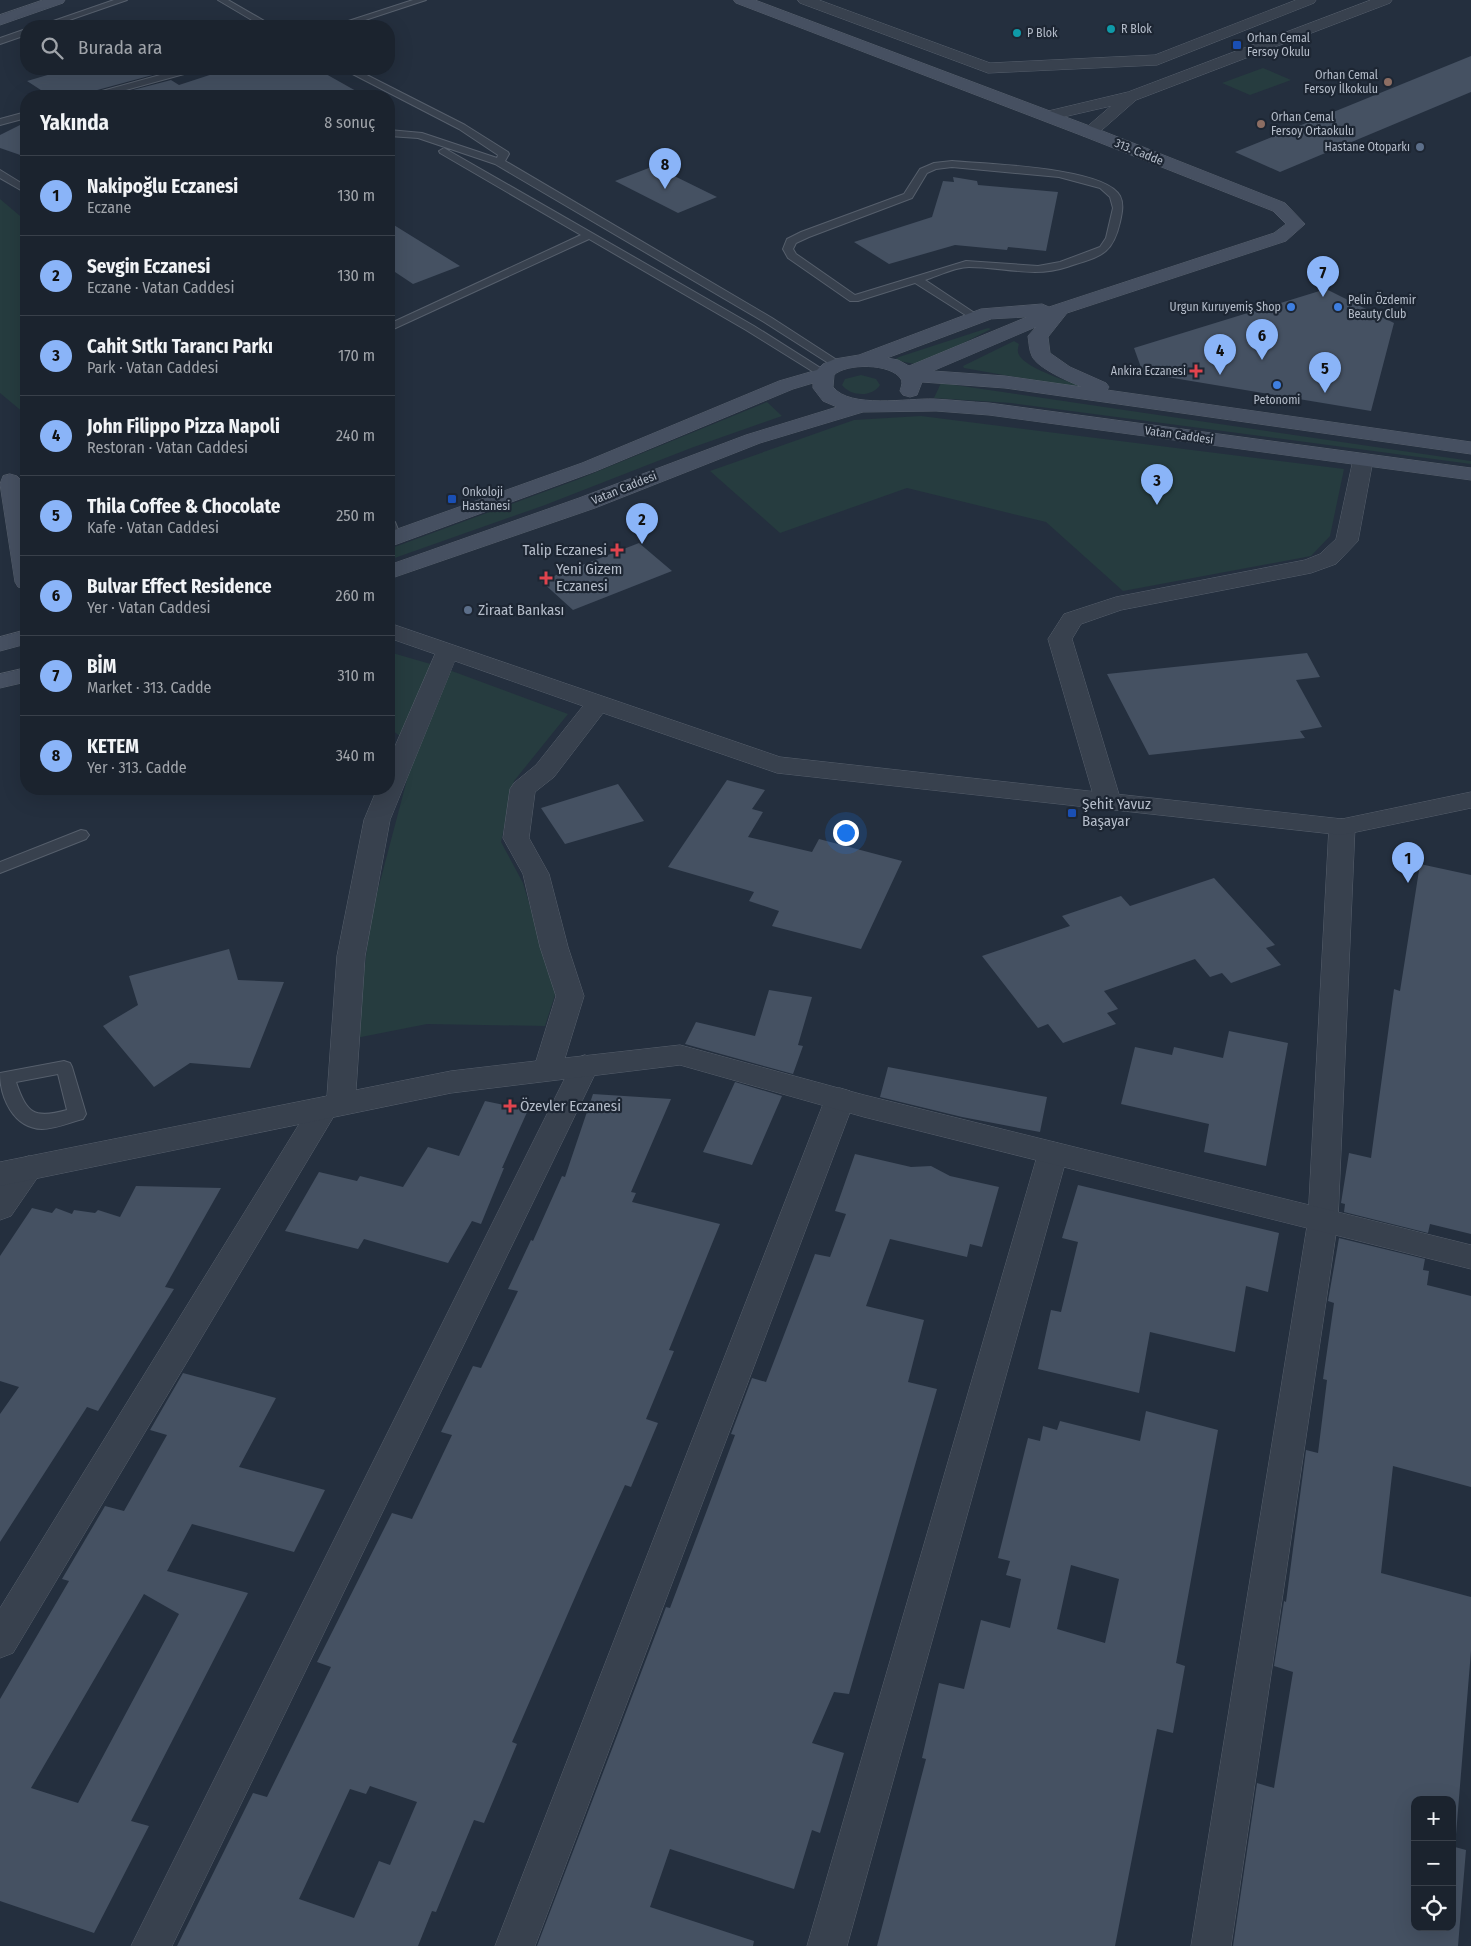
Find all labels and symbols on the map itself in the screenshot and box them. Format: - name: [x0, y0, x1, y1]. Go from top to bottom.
- place label: R Blok: [1121, 22, 1152, 36]
- marker: R Blok: [1105, 23, 1117, 35]
- place label: P Blok: [1027, 26, 1058, 40]
- marker: P Blok: [1011, 27, 1023, 39]
- place label: Orhan Cemal Fersoy Okulu: [1247, 31, 1310, 59]
- marker: Orhan Cemal Fersoy Okulu: [1231, 39, 1243, 51]
- place label: Orhan Cemal Fersoy İlkokulu: [1304, 68, 1378, 96]
- marker: Orhan Cemal Fersoy İlkokulu: [1382, 76, 1394, 88]
- place label: Orhan Cemal Fersoy Ortaokulu: [1271, 110, 1354, 138]
- marker: Orhan Cemal Fersoy Ortaokulu: [1255, 118, 1267, 130]
- street label: 313. Cadde: [1113, 136, 1165, 168]
- place label: Hastane Otoparkı: [1324, 140, 1410, 154]
- marker: Hastane Otoparkı: [1414, 141, 1426, 153]
- pin: 8: [649, 148, 681, 189]
- pin: 7: [1307, 256, 1339, 297]
- place label: Pelin Özdemir Beauty Club: [1348, 291, 1417, 321]
- place label: Urgun Kuruyemiş Shop: [1170, 300, 1281, 314]
- marker: Urgun Kuruyemiş Shop: [1285, 301, 1297, 313]
- marker: Pelin Özdemir Beauty Club: [1332, 301, 1344, 313]
- pin: 6: [1246, 319, 1278, 360]
- pin: 4: [1204, 334, 1236, 375]
- pin: 5: [1309, 352, 1341, 393]
- place label: Ankira Eczanesi: [1111, 364, 1186, 378]
- marker: Ankira Eczanesi: [1190, 365, 1202, 377]
- marker: Petonomi: [1271, 379, 1283, 391]
- place label: Petonomi: [1254, 393, 1300, 407]
- street label: Vatan Caddesi: [1144, 423, 1214, 447]
- pin: 3: [1141, 464, 1173, 505]
- street label: Vatan Caddesi: [589, 469, 659, 507]
- place label: Onkoloji Hastanesi: [462, 485, 510, 513]
- marker: Onkoloji Hastanesi: [446, 493, 458, 505]
- pin: 2: [626, 503, 658, 544]
- place label: Talip Eczanesi: [523, 541, 607, 559]
- marker: Talip Eczanesi: [611, 544, 623, 556]
- place label: Yeni Gizem Eczanesi: [556, 560, 622, 595]
- marker: Yeni Gizem Eczanesi: [540, 572, 552, 584]
- place label: Ziraat Bankası: [478, 601, 564, 619]
- marker: Ziraat Bankası: [462, 604, 474, 616]
- place label: Şehit Yavuz Başayar: [1082, 795, 1151, 830]
- marker: Şehit Yavuz Başayar: [1066, 807, 1078, 819]
- your location: [833, 820, 859, 846]
- pin: 1: [1392, 842, 1424, 883]
- place label: Özevler Eczanesi: [520, 1097, 621, 1115]
- marker: Özevler Eczanesi: [504, 1100, 516, 1112]

